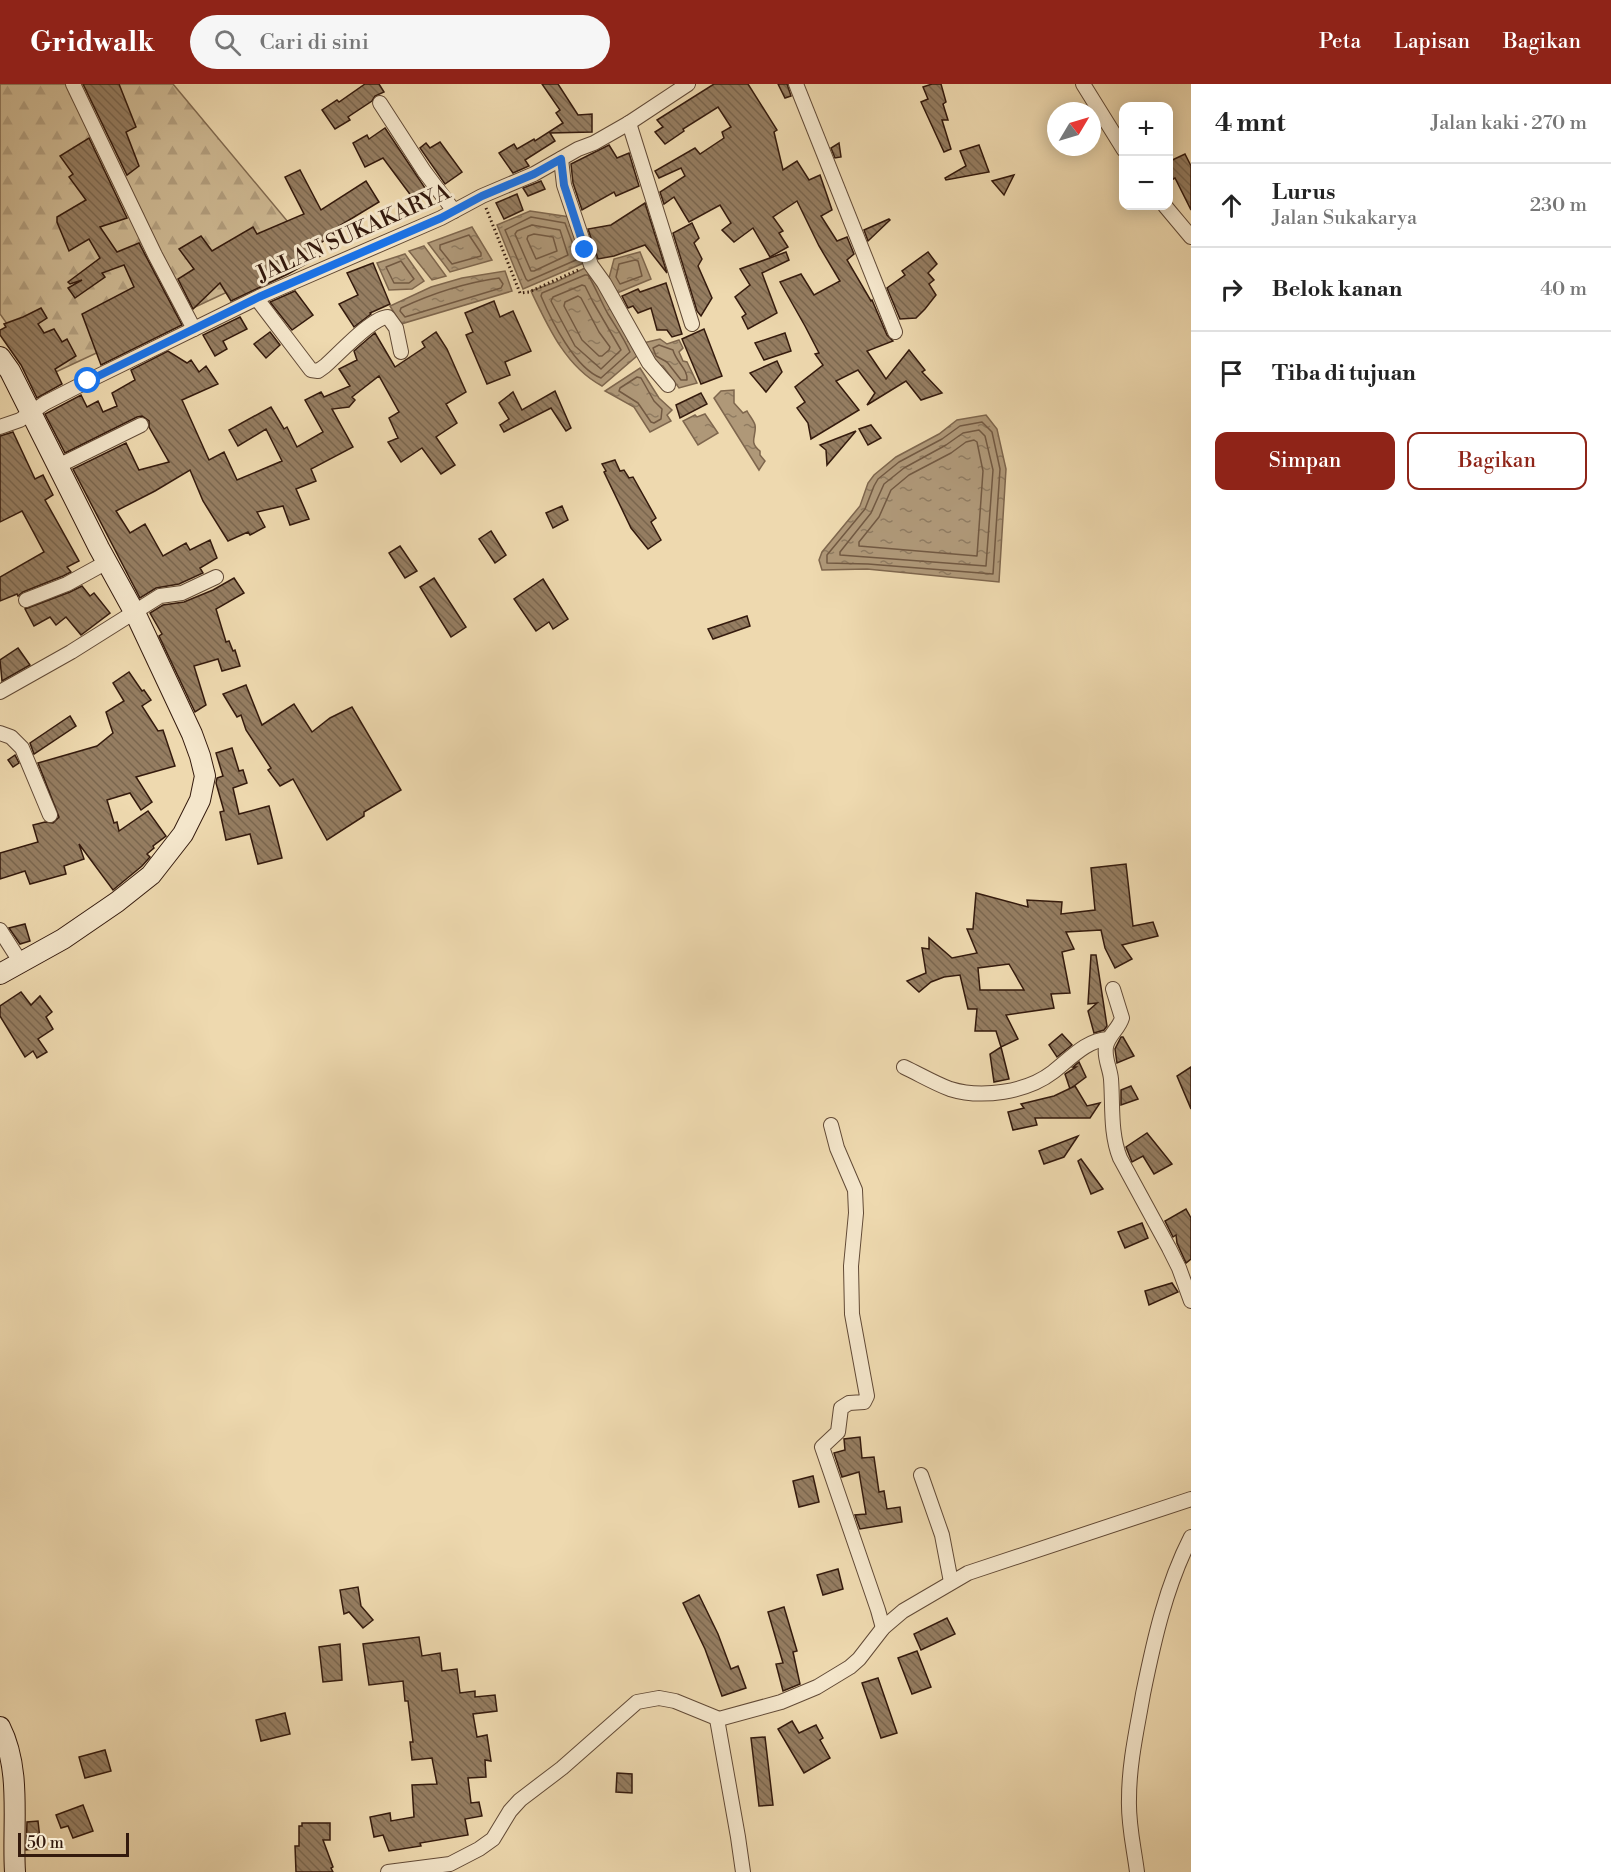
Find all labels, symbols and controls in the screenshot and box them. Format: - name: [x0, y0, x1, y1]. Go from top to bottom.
- search box: [190, 15, 610, 69]
- text: Gridwalk: [30, 25, 154, 60]
- icon: search: [211, 26, 244, 59]
- text: Cari di sini: [259, 29, 369, 56]
- text: Peta: [1319, 29, 1361, 55]
- text: Lapisan: [1394, 29, 1470, 55]
- text: Bagikan: [1503, 29, 1581, 55]
- north arrow: [1047, 102, 1101, 156]
- map controls: [1119, 102, 1173, 210]
- button: +: [1119, 102, 1173, 156]
- text: 4 mnt: [1215, 107, 1285, 139]
- text: Jalan kaki · 270 m: [1431, 111, 1587, 136]
- button: −: [1119, 156, 1173, 210]
- street label: JALAN SUKAKARYA: [252, 178, 455, 289]
- text: Lurus: [1272, 179, 1335, 206]
- icon: ahead: [1215, 189, 1248, 222]
- text: 230 m: [1530, 193, 1587, 218]
- text: Jalan Sukakarya: [1272, 206, 1417, 231]
- route end: [571, 236, 597, 262]
- icon: right: [1215, 273, 1248, 306]
- text: Belok kanan: [1272, 276, 1402, 303]
- text: 40 m: [1540, 277, 1587, 302]
- icon: arrive: [1215, 357, 1248, 390]
- text: Tiba di tujuan: [1272, 360, 1416, 387]
- route start: [74, 367, 100, 393]
- button: Simpan: [1215, 432, 1395, 490]
- button: Bagikan: [1407, 432, 1587, 490]
- scale bar: [18, 1830, 129, 1858]
- text: 50 m: [27, 1833, 64, 1853]

